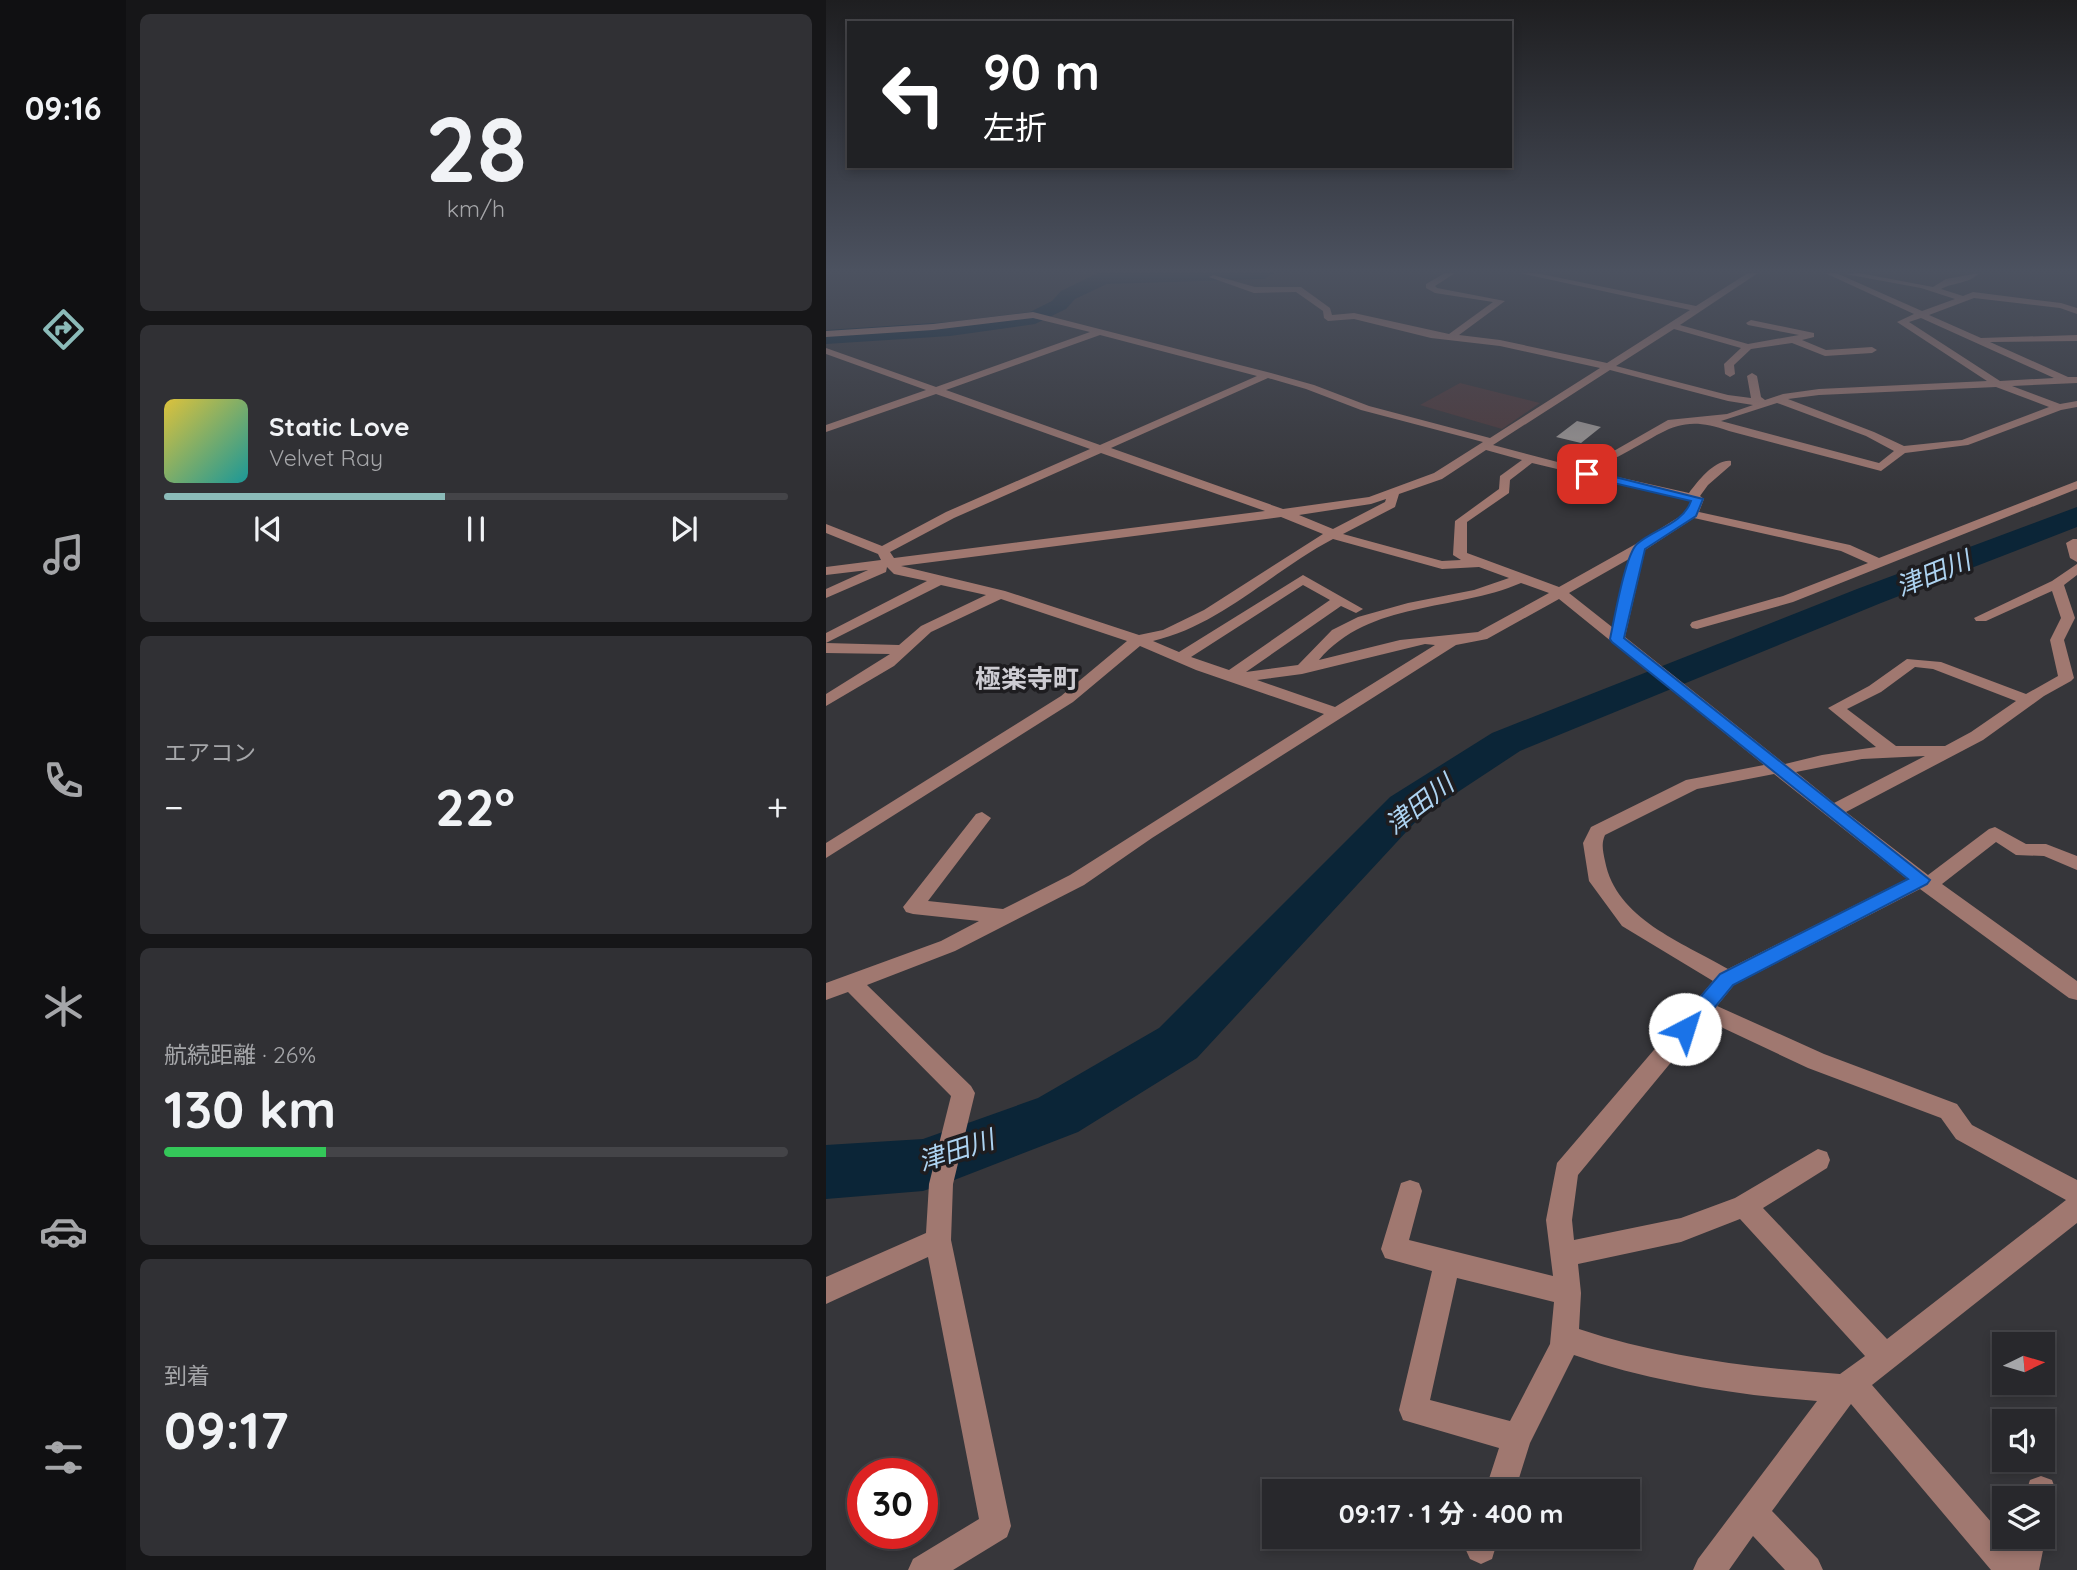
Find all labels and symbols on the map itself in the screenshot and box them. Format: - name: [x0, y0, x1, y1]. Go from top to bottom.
- pin: [1557, 444, 1617, 504]
- water label: 津田川: [1891, 542, 1978, 603]
- district label: 極楽寺町: [975, 662, 1079, 695]
- water label: 津田川: [1378, 765, 1462, 841]
- position arrow: [1648, 992, 1722, 1066]
- water label: 津田川: [914, 1121, 1001, 1178]
- north arrow: [1992, 1332, 2054, 1395]
- speed limit sign: 30: [847, 1458, 938, 1549]

